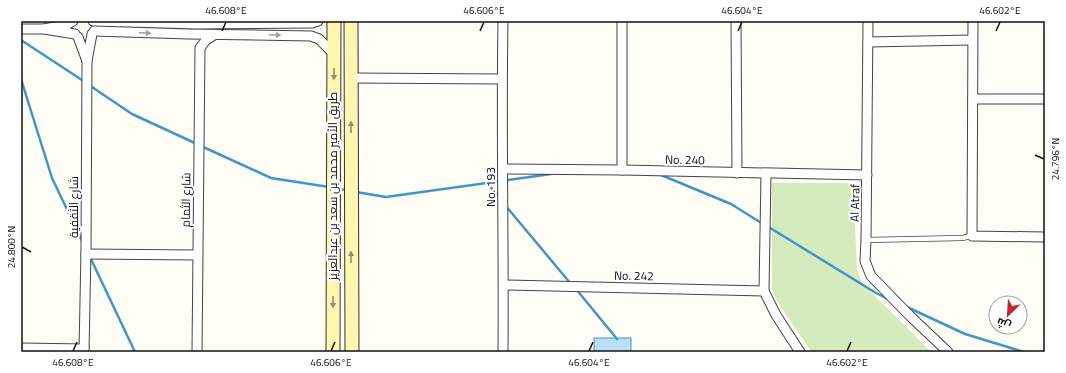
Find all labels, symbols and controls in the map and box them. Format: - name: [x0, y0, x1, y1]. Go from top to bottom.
- text: 46.608°E: [205, 1, 247, 20]
- text: 46.606°E: [463, 1, 505, 20]
- text: 46.604°E: [721, 1, 763, 20]
- text: 46.602°E: [979, 1, 1021, 20]
- one-way arrow: [139, 29, 151, 36]
- one-way arrow: [269, 32, 282, 38]
- one-way arrow: [331, 68, 337, 81]
- street label: طريق الأمير محمد بن سعد بن عبدالعزيز: [321, 92, 344, 281]
- one-way arrow: [348, 120, 354, 133]
- text: 24.796°N: [1046, 138, 1065, 180]
- street label: No. 240: [665, 148, 705, 171]
- street label: No. 193: [479, 167, 502, 207]
- street label: شارع الثمام: [174, 172, 197, 228]
- street label: شارع الثقفية: [62, 176, 85, 238]
- street label: Al Atraf: [843, 184, 866, 222]
- text: 24.800°N: [2, 226, 21, 268]
- one-way arrow: [348, 250, 354, 263]
- street label: No. 242: [614, 264, 654, 287]
- north arrow: [988, 295, 1028, 335]
- one-way arrow: [330, 296, 336, 309]
- text: ش: [993, 312, 1014, 336]
- text: 46.608°E: [52, 353, 94, 372]
- text: 46.606°E: [310, 353, 352, 372]
- text: 46.604°E: [568, 353, 610, 372]
- text: 46.602°E: [826, 353, 868, 372]

